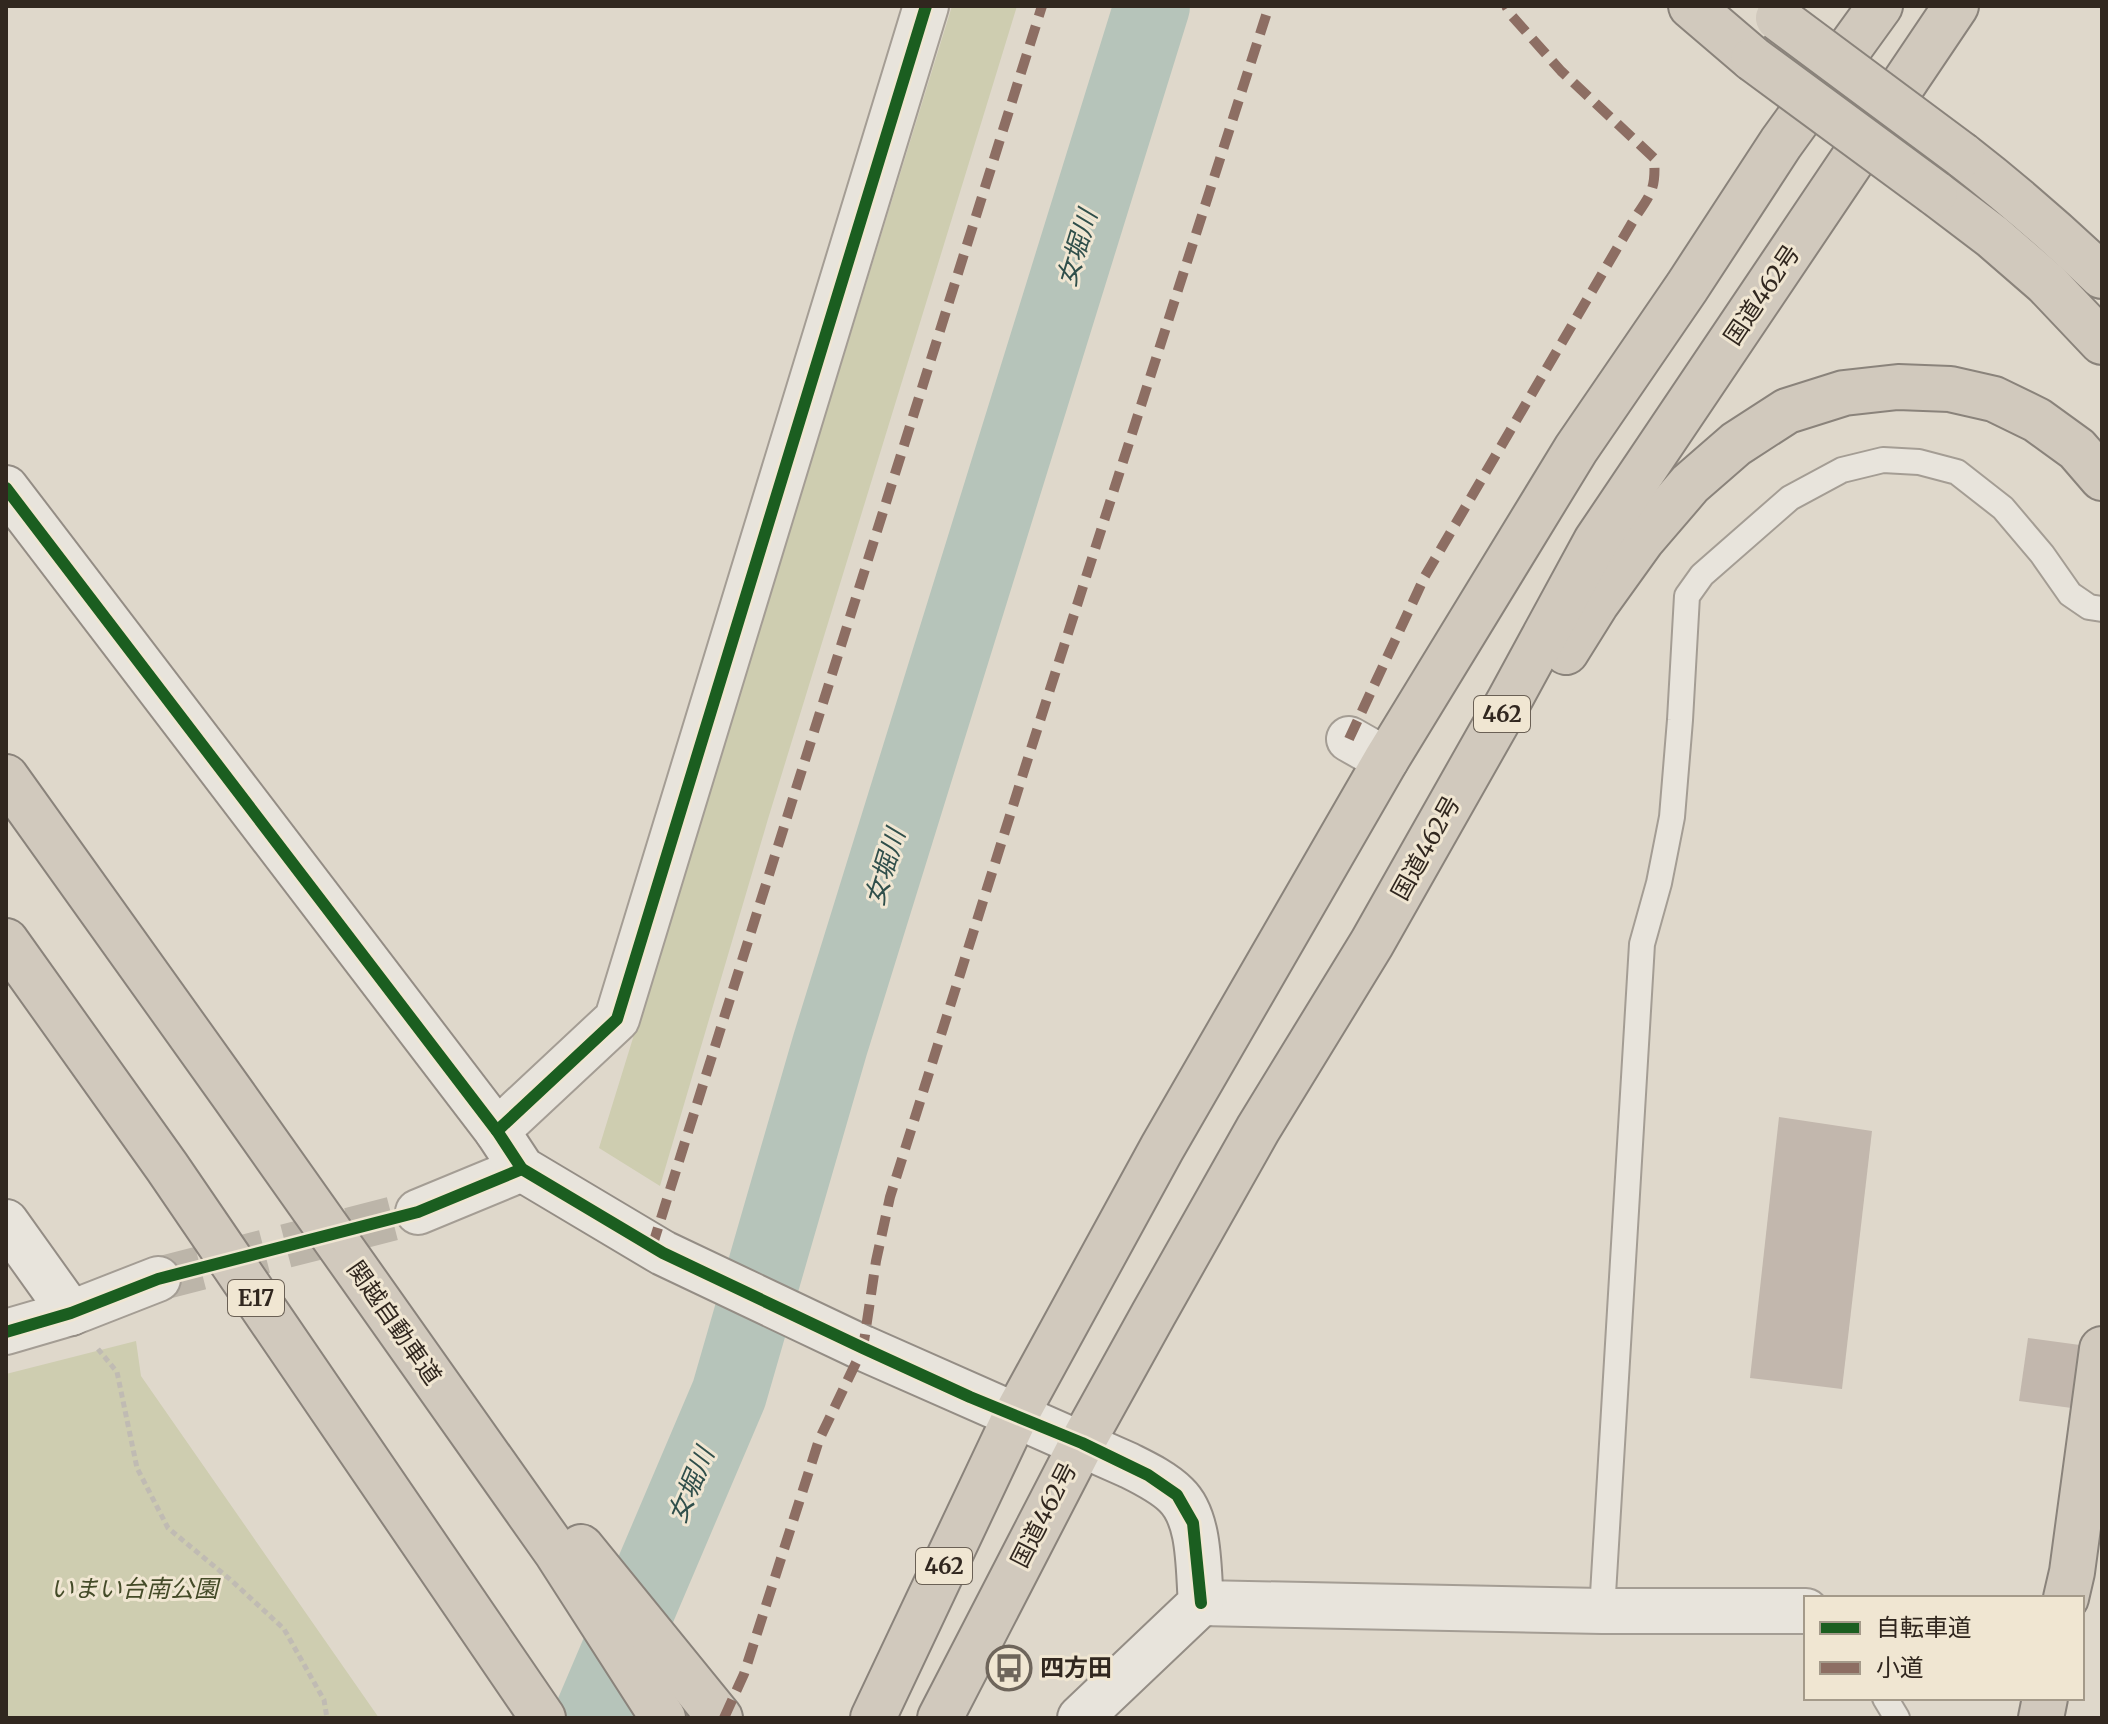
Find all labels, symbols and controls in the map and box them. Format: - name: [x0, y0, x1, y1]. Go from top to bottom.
- water label: 女堀川: [1049, 203, 1105, 290]
- street label: 国道462号: [1717, 239, 1806, 351]
- road number: 462: [1474, 696, 1530, 732]
- street label: 国道462号: [1384, 790, 1467, 905]
- water label: 女堀川: [857, 822, 913, 909]
- street label: 関越自動車道: [340, 1255, 448, 1391]
- road number: E17: [228, 1280, 284, 1316]
- water label: 女堀川: [660, 1440, 722, 1527]
- street label: 国道462号: [1004, 1457, 1083, 1573]
- road number: 462: [916, 1548, 972, 1584]
- park label: いまい台南公園: [50, 1573, 221, 1604]
- legend: [1804, 1596, 2084, 1700]
- text: 自転車道: [1876, 1612, 1972, 1643]
- bus stop icon: 四方田: [985, 1644, 1033, 1692]
- place label: 四方田: [1040, 1652, 1112, 1683]
- text: 小道: [1876, 1652, 1924, 1683]

